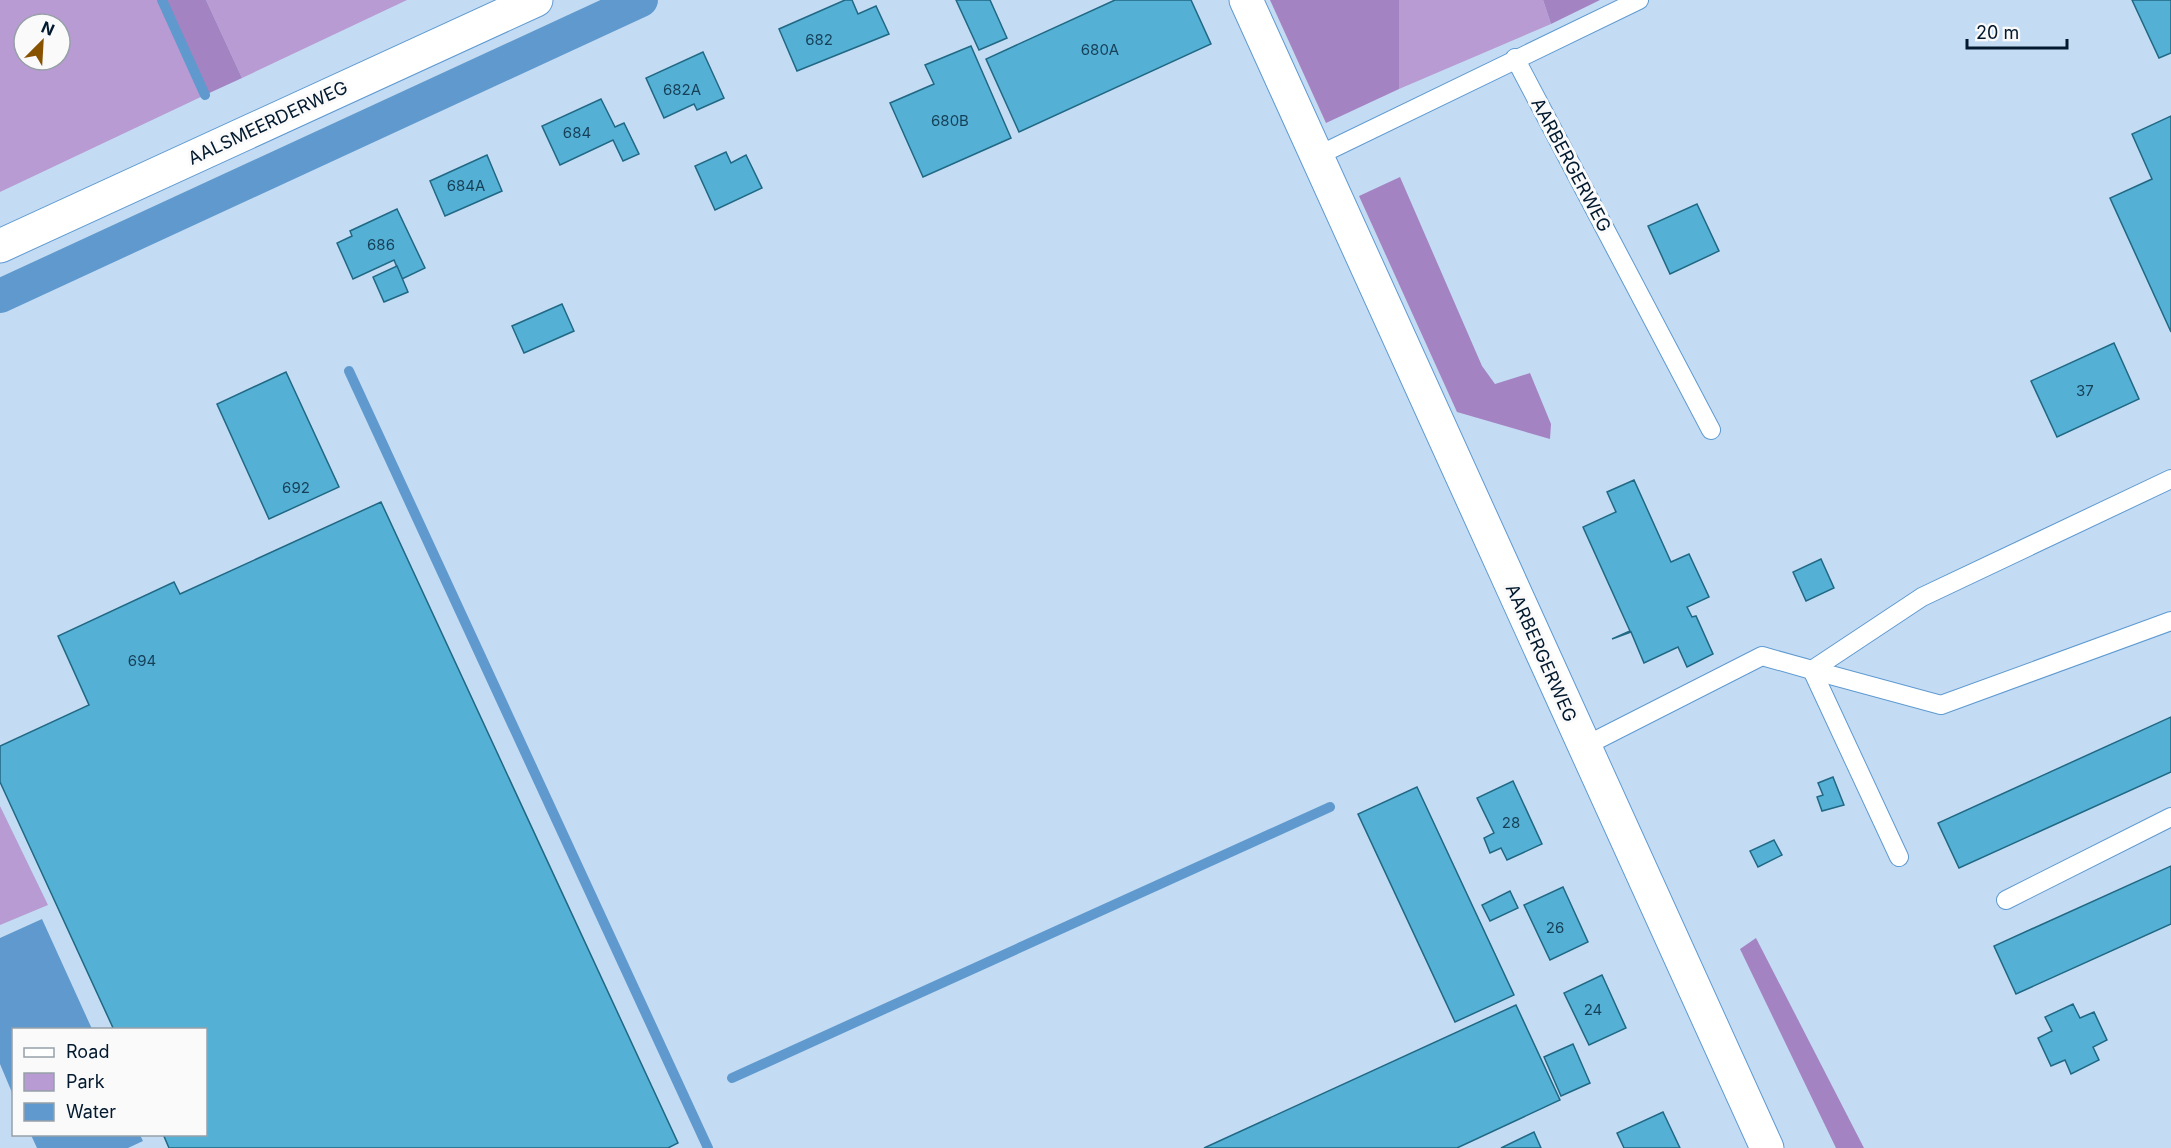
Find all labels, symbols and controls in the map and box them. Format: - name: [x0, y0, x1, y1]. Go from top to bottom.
- north arrow: [12, 12, 72, 72]
- scale bar: [1967, 12, 2068, 50]
- text: N: [38, 17, 58, 40]
- text: 20 m: [1976, 22, 2019, 43]
- house number: 682: [805, 30, 833, 49]
- house number: 680A: [1081, 40, 1119, 59]
- street label: AALSMEERDERWEG: [185, 76, 351, 169]
- house number: 682A: [663, 80, 701, 99]
- street label: AARBERGERWEG: [1527, 94, 1616, 235]
- house number: 680B: [931, 111, 969, 130]
- house number: 684: [563, 123, 591, 142]
- house number: 684A: [447, 176, 485, 195]
- house number: 686: [367, 235, 395, 254]
- house number: 37: [2076, 381, 2094, 400]
- house number: 692: [282, 478, 310, 497]
- street label: AARBERGERWEG: [1502, 581, 1581, 725]
- house number: 694: [128, 651, 156, 670]
- house number: 28: [1502, 813, 1520, 832]
- house number: 26: [1546, 918, 1564, 937]
- house number: 24: [1584, 1000, 1602, 1019]
- legend: [12, 1028, 207, 1136]
- text: Road: [66, 1041, 109, 1062]
- text: Park: [66, 1071, 105, 1092]
- text: Water: [66, 1101, 116, 1122]

